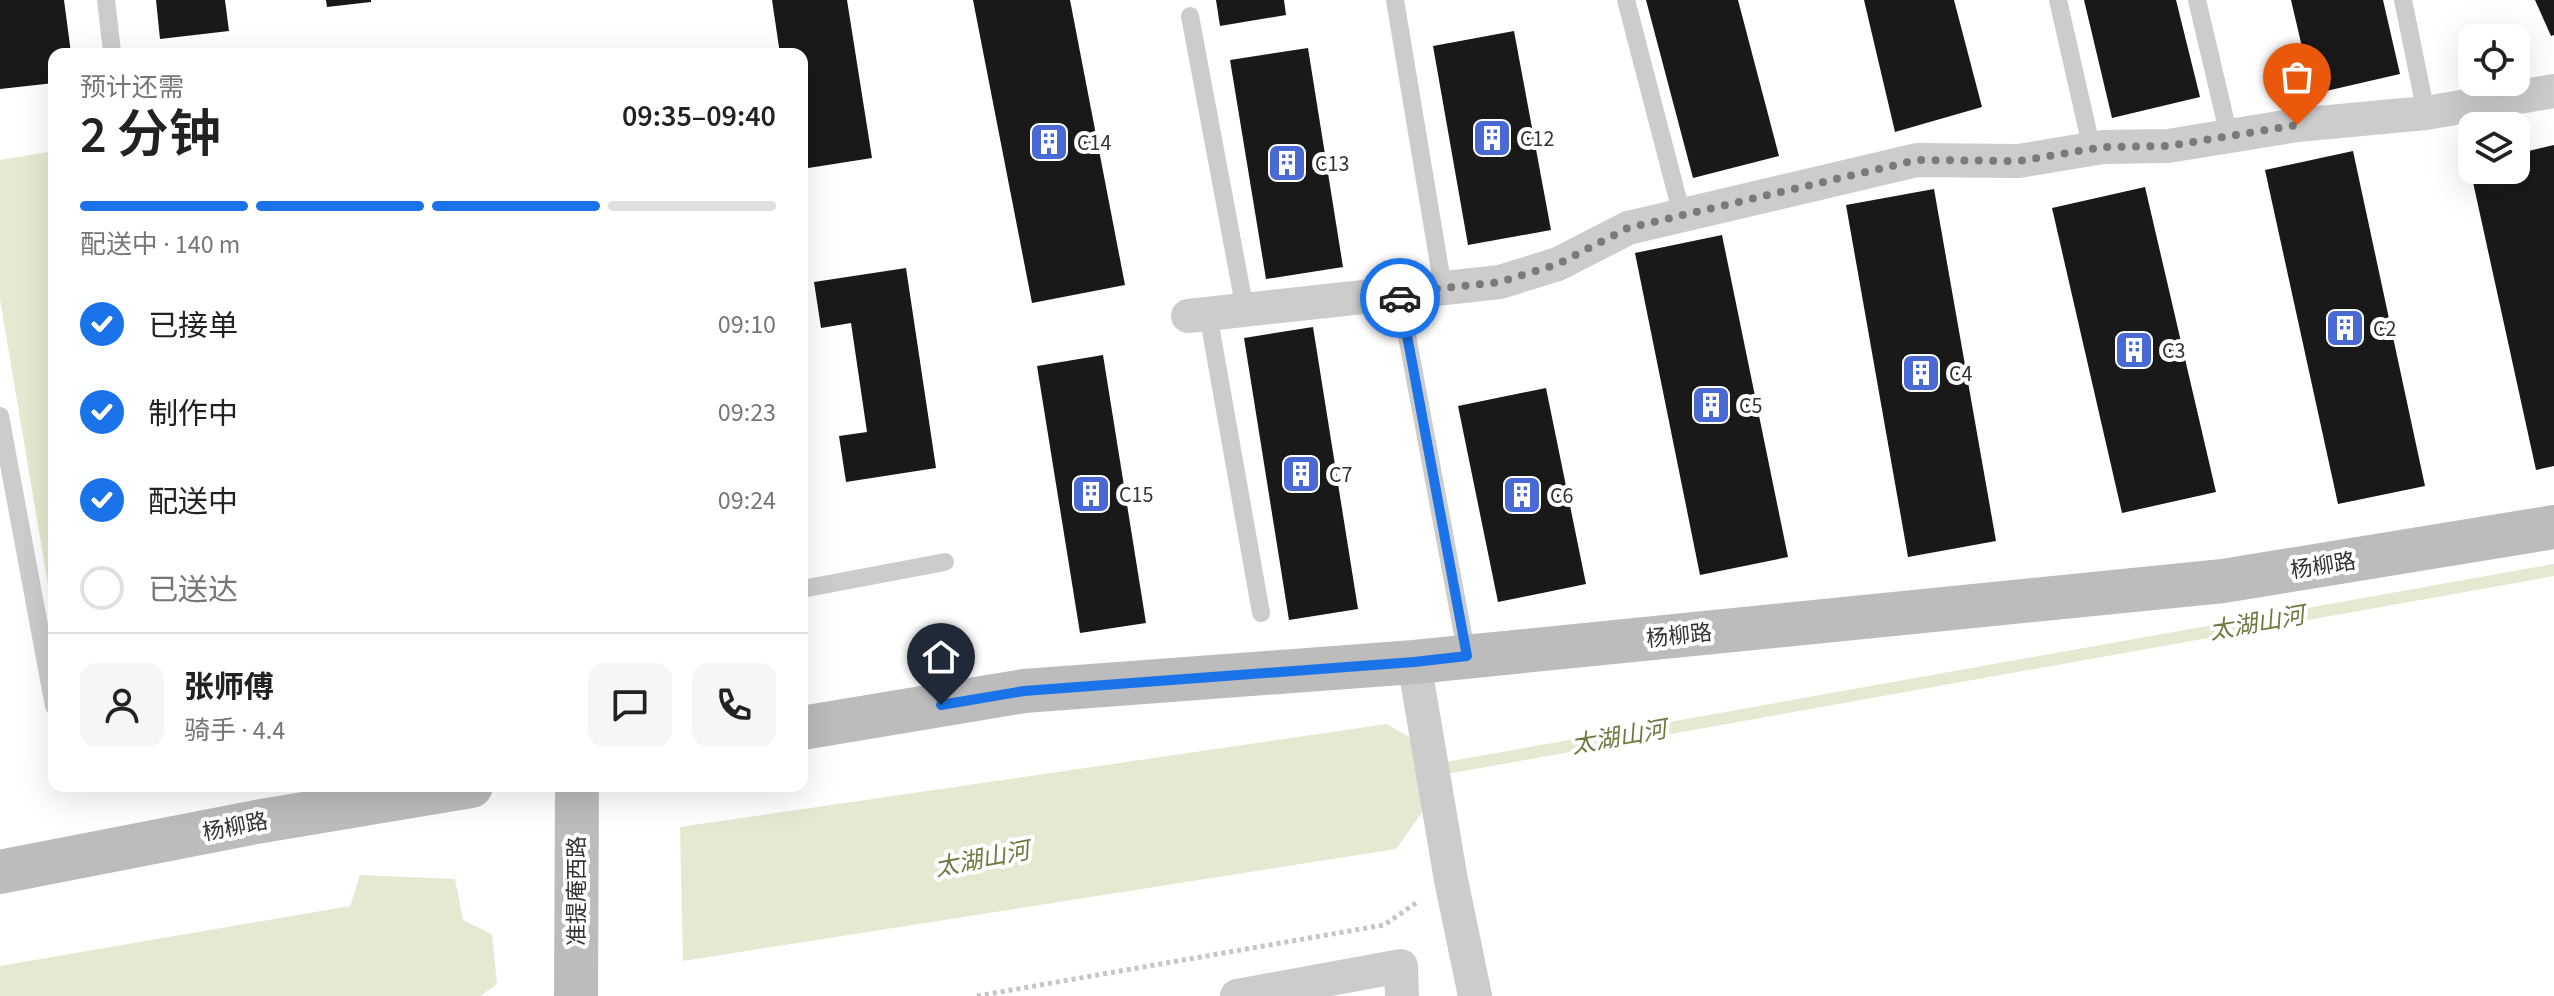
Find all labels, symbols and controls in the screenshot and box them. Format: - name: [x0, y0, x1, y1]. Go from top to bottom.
- map controls: [2458, 24, 2530, 184]
- button: locate: [2458, 24, 2530, 96]
- pin: [2263, 43, 2331, 125]
- icon: bag: [2275, 55, 2319, 99]
- text: 预计还需: [80, 69, 184, 106]
- text: 09:35–09:40: [622, 95, 776, 138]
- text: 2 分钟: [80, 99, 221, 173]
- button: layers: [2458, 112, 2530, 184]
- building icon: C12: [1471, 117, 1513, 159]
- building icon: C14: [1028, 121, 1070, 163]
- place label: C12: [1520, 123, 1554, 155]
- place label: C14: [1077, 127, 1111, 159]
- building icon: C13: [1266, 142, 1308, 184]
- place label: C13: [1315, 148, 1349, 180]
- text: 配送中 · 140 m: [80, 226, 240, 263]
- courier: [1360, 258, 1440, 338]
- icon: car: [1378, 276, 1422, 320]
- icon: check: [80, 302, 124, 346]
- text: 已接单: [148, 305, 238, 348]
- text: 09:10: [718, 306, 776, 343]
- building icon: C2: [2324, 307, 2366, 349]
- place label: C2: [2373, 313, 2397, 345]
- building icon: C3: [2113, 329, 2155, 371]
- place label: C3: [2162, 335, 2186, 367]
- building icon: C4: [1900, 352, 1942, 394]
- place label: C4: [1949, 358, 1973, 390]
- building icon: C5: [1690, 384, 1732, 426]
- icon: check: [80, 390, 124, 434]
- place label: C5: [1739, 390, 1763, 422]
- text: 制作中: [148, 393, 238, 436]
- text: 09:23: [718, 394, 776, 431]
- building icon: C7: [1280, 453, 1322, 495]
- place label: C7: [1329, 459, 1353, 491]
- building icon: C15: [1070, 473, 1112, 515]
- building icon: C6: [1501, 474, 1543, 516]
- icon: check: [80, 478, 124, 522]
- place label: C15: [1119, 479, 1153, 511]
- place label: C6: [1550, 480, 1574, 512]
- text: 配送中: [148, 481, 238, 524]
- text: 09:24: [718, 482, 776, 519]
- street label: 杨柳路: [2288, 545, 2358, 587]
- text: 已送达: [148, 569, 238, 612]
- water label: 太湖山河: [2207, 597, 2311, 649]
- street label: 杨柳路: [1645, 617, 1714, 655]
- pin: [907, 623, 975, 705]
- icon: home: [919, 635, 963, 679]
- button: person: [80, 663, 164, 747]
- button: chat: [588, 663, 672, 747]
- button: phone: [692, 663, 776, 747]
- text: 张师傅: [184, 666, 274, 709]
- water label: 太湖山河: [1569, 711, 1673, 763]
- text: 骑手 · 4.4: [184, 712, 285, 749]
- street label: 杨柳路: [200, 805, 271, 849]
- water label: 太湖山河: [932, 832, 1036, 886]
- street label: 准提庵西路: [561, 836, 593, 946]

